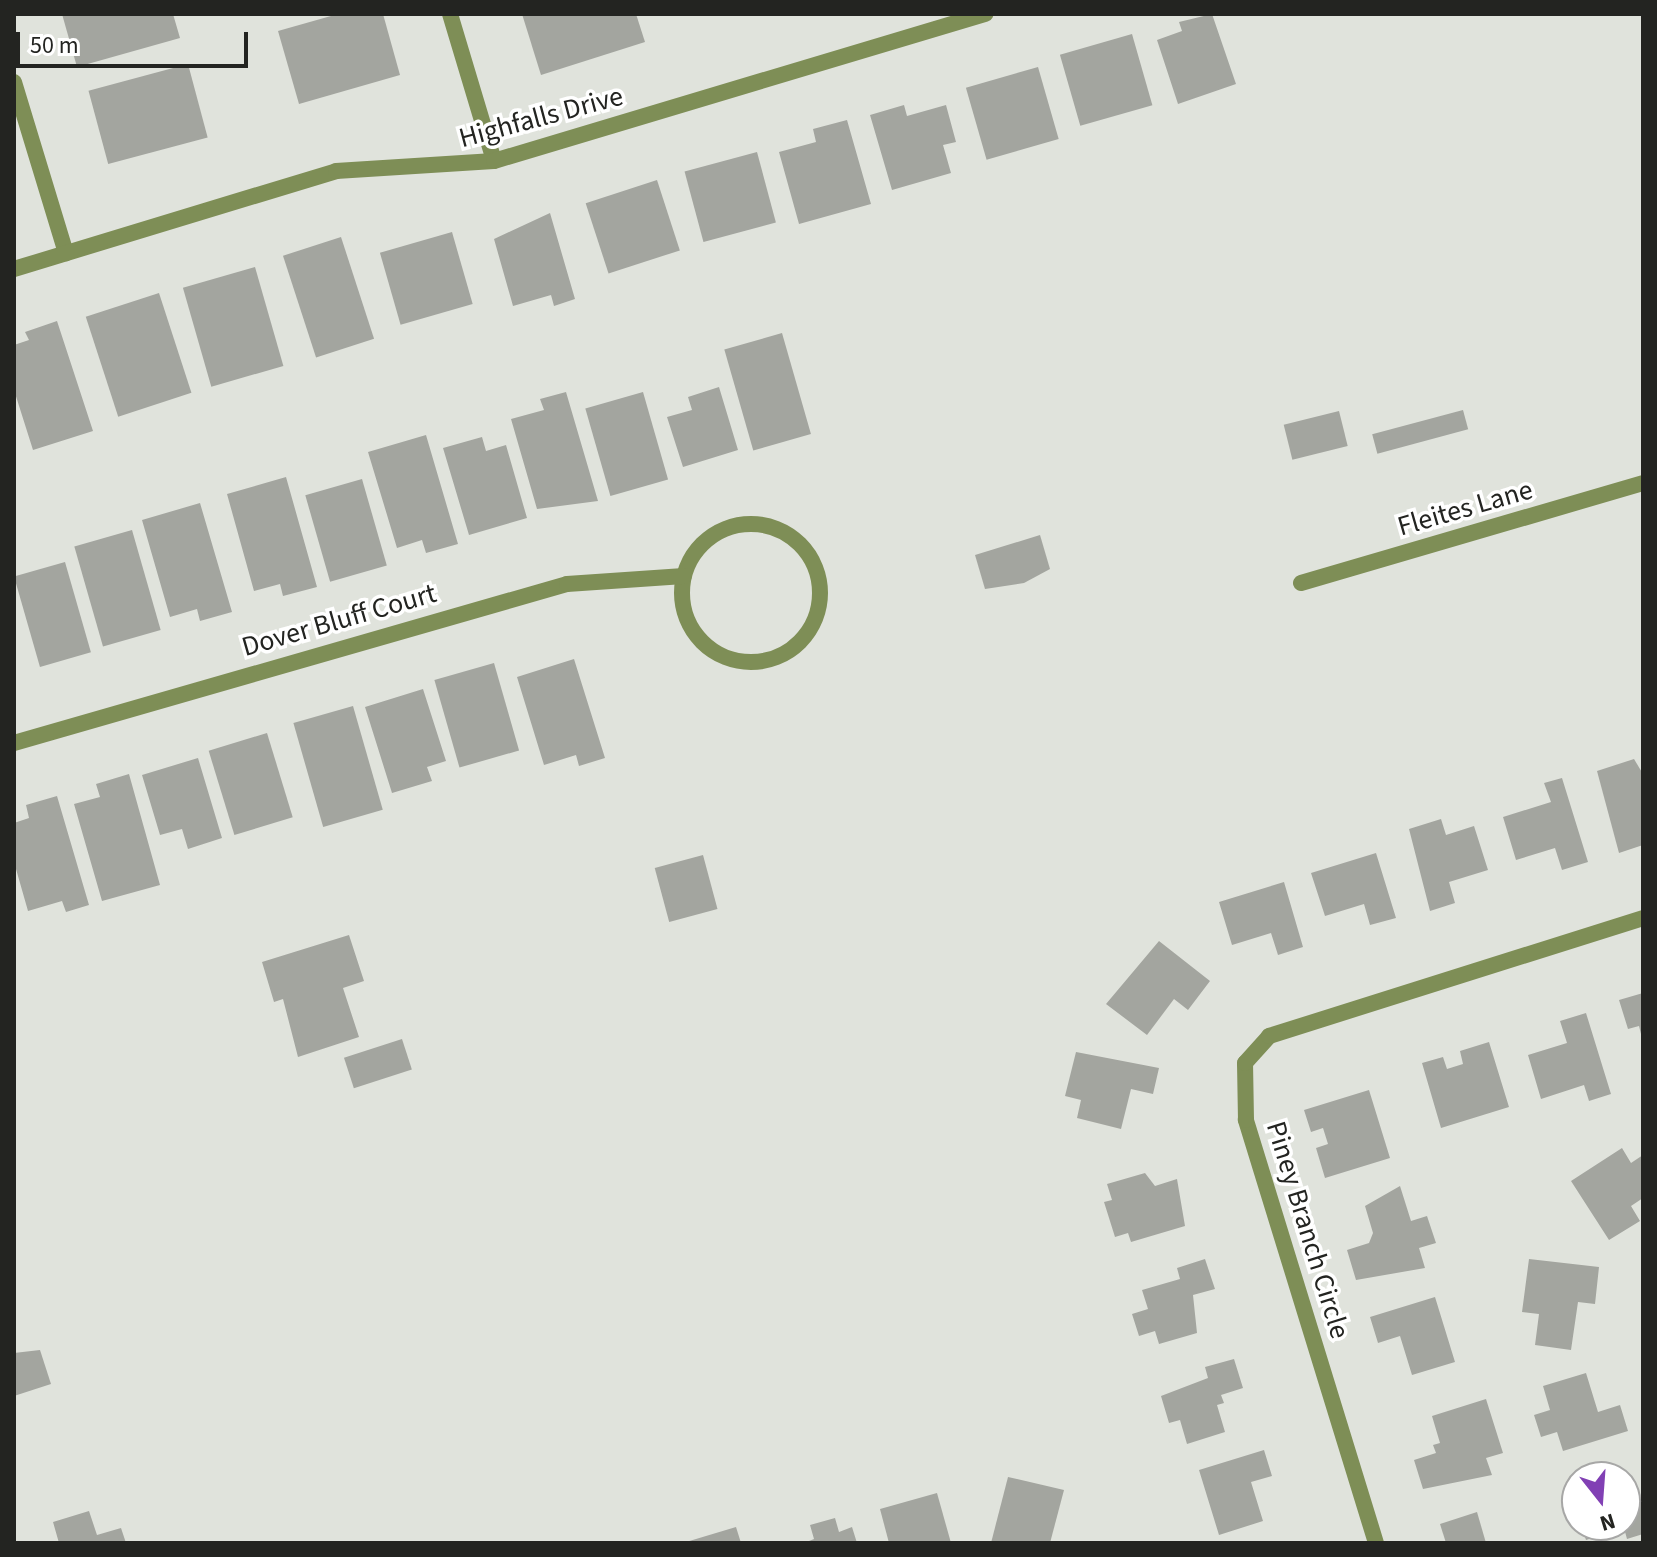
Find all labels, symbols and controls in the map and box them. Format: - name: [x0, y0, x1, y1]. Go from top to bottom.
- scale bar: [20, 16, 252, 66]
- text: 50 m: [30, 28, 79, 63]
- street label: Highfalls Drive: [455, 79, 627, 155]
- street label: Fleites Lane: [1394, 473, 1536, 543]
- street label: Dover Bluff Court: [238, 576, 440, 664]
- street label: Piney Branch Circle: [1259, 1117, 1357, 1343]
- north arrow: [1561, 1461, 1641, 1541]
- text: N: [1596, 1505, 1619, 1539]

